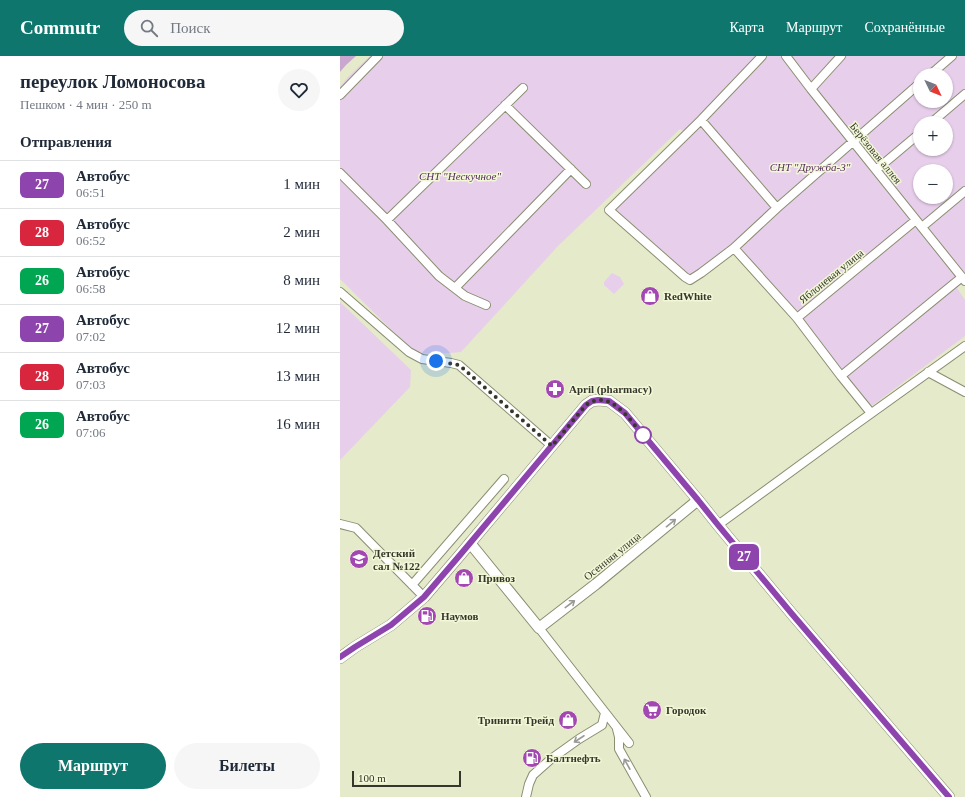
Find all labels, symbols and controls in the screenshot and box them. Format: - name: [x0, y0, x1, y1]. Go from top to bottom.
- search box: [124, 10, 404, 46]
- text: Commutr: [20, 17, 100, 38]
- icon: search: [138, 17, 160, 39]
- text: Поиск: [170, 20, 211, 36]
- text: Карта: [729, 20, 764, 35]
- text: Маршрут: [786, 20, 842, 35]
- text: Сохранённые: [864, 20, 945, 35]
- north arrow: [913, 68, 953, 108]
- map controls: [913, 68, 953, 204]
- button: heart: [278, 69, 320, 111]
- text: переулок Ломоносова: [20, 71, 205, 92]
- text: Пешком · 4 мин · 250 m: [20, 97, 152, 112]
- button: +: [913, 116, 953, 156]
- street label: Берёзовая аллея: [848, 120, 904, 186]
- text: Отправления: [20, 134, 112, 150]
- park label: СНТ "Дружба-3": [770, 161, 851, 173]
- button: −: [913, 164, 953, 204]
- text: Автобус: [76, 168, 130, 184]
- park label: СНТ "Нескучное": [419, 170, 501, 182]
- text: 1 мин: [283, 176, 320, 192]
- text: 27: [35, 177, 49, 192]
- text: 06:51: [76, 185, 106, 200]
- text: Автобус: [76, 216, 130, 232]
- text: 2 мин: [283, 224, 320, 240]
- text: 28: [35, 225, 49, 240]
- text: 06:52: [76, 233, 106, 248]
- street label: Яблоневая улица: [796, 246, 866, 306]
- text: Автобус: [76, 264, 130, 280]
- text: 8 мин: [283, 272, 320, 288]
- text: 26: [35, 273, 49, 288]
- text: 06:58: [76, 281, 106, 296]
- shop icon: RedWhite: [639, 285, 661, 307]
- place label: RedWhite: [664, 290, 712, 302]
- text: Автобус: [76, 312, 130, 328]
- text: 12 мин: [276, 320, 320, 336]
- text: 27: [35, 321, 49, 336]
- text: 07:02: [76, 329, 106, 344]
- your location: [426, 351, 446, 371]
- text: Автобус: [76, 360, 130, 376]
- text: 13 мин: [276, 368, 320, 384]
- text: 28: [35, 369, 49, 384]
- text: 07:03: [76, 377, 106, 392]
- pharmacy icon: April (pharmacy): [544, 378, 566, 400]
- place label: April (pharmacy): [569, 383, 652, 396]
- text: Автобус: [76, 408, 130, 424]
- text: 16 мин: [276, 416, 320, 432]
- text: 26: [35, 417, 49, 432]
- text: 07:06: [76, 425, 106, 440]
- unlabelled marker: [634, 426, 652, 444]
- one-way arrow: [666, 518, 676, 527]
- street label: Осенняя улица: [581, 529, 643, 583]
- line badge: 27: [726, 544, 762, 570]
- place label: Детский сал №122: [373, 547, 421, 572]
- school or university icon: Детский сал №122: [348, 548, 370, 570]
- text: 27: [737, 549, 751, 564]
- shop icon: Привоз: [453, 567, 475, 589]
- place label: Привоз: [478, 572, 515, 584]
- one-way arrow: [564, 600, 575, 608]
- fuel station icon: Наумов: [416, 605, 438, 627]
- place label: Наумов: [441, 610, 478, 622]
- supermarket icon: Городок: [641, 699, 663, 721]
- place label: Городок: [666, 704, 707, 716]
- shop icon: Тринити Трейд: [557, 709, 579, 731]
- place label: Тринити Трейд: [478, 714, 554, 726]
- one-way arrow: [573, 735, 585, 743]
- button: Маршрут: [20, 743, 166, 789]
- button: Билеты: [174, 743, 320, 789]
- fuel station icon: Балтнефть: [521, 747, 543, 769]
- place label: Балтнефть: [546, 752, 601, 764]
- one-way arrow: [623, 758, 630, 770]
- scale bar: [352, 769, 461, 788]
- text: 100 m: [358, 772, 386, 784]

